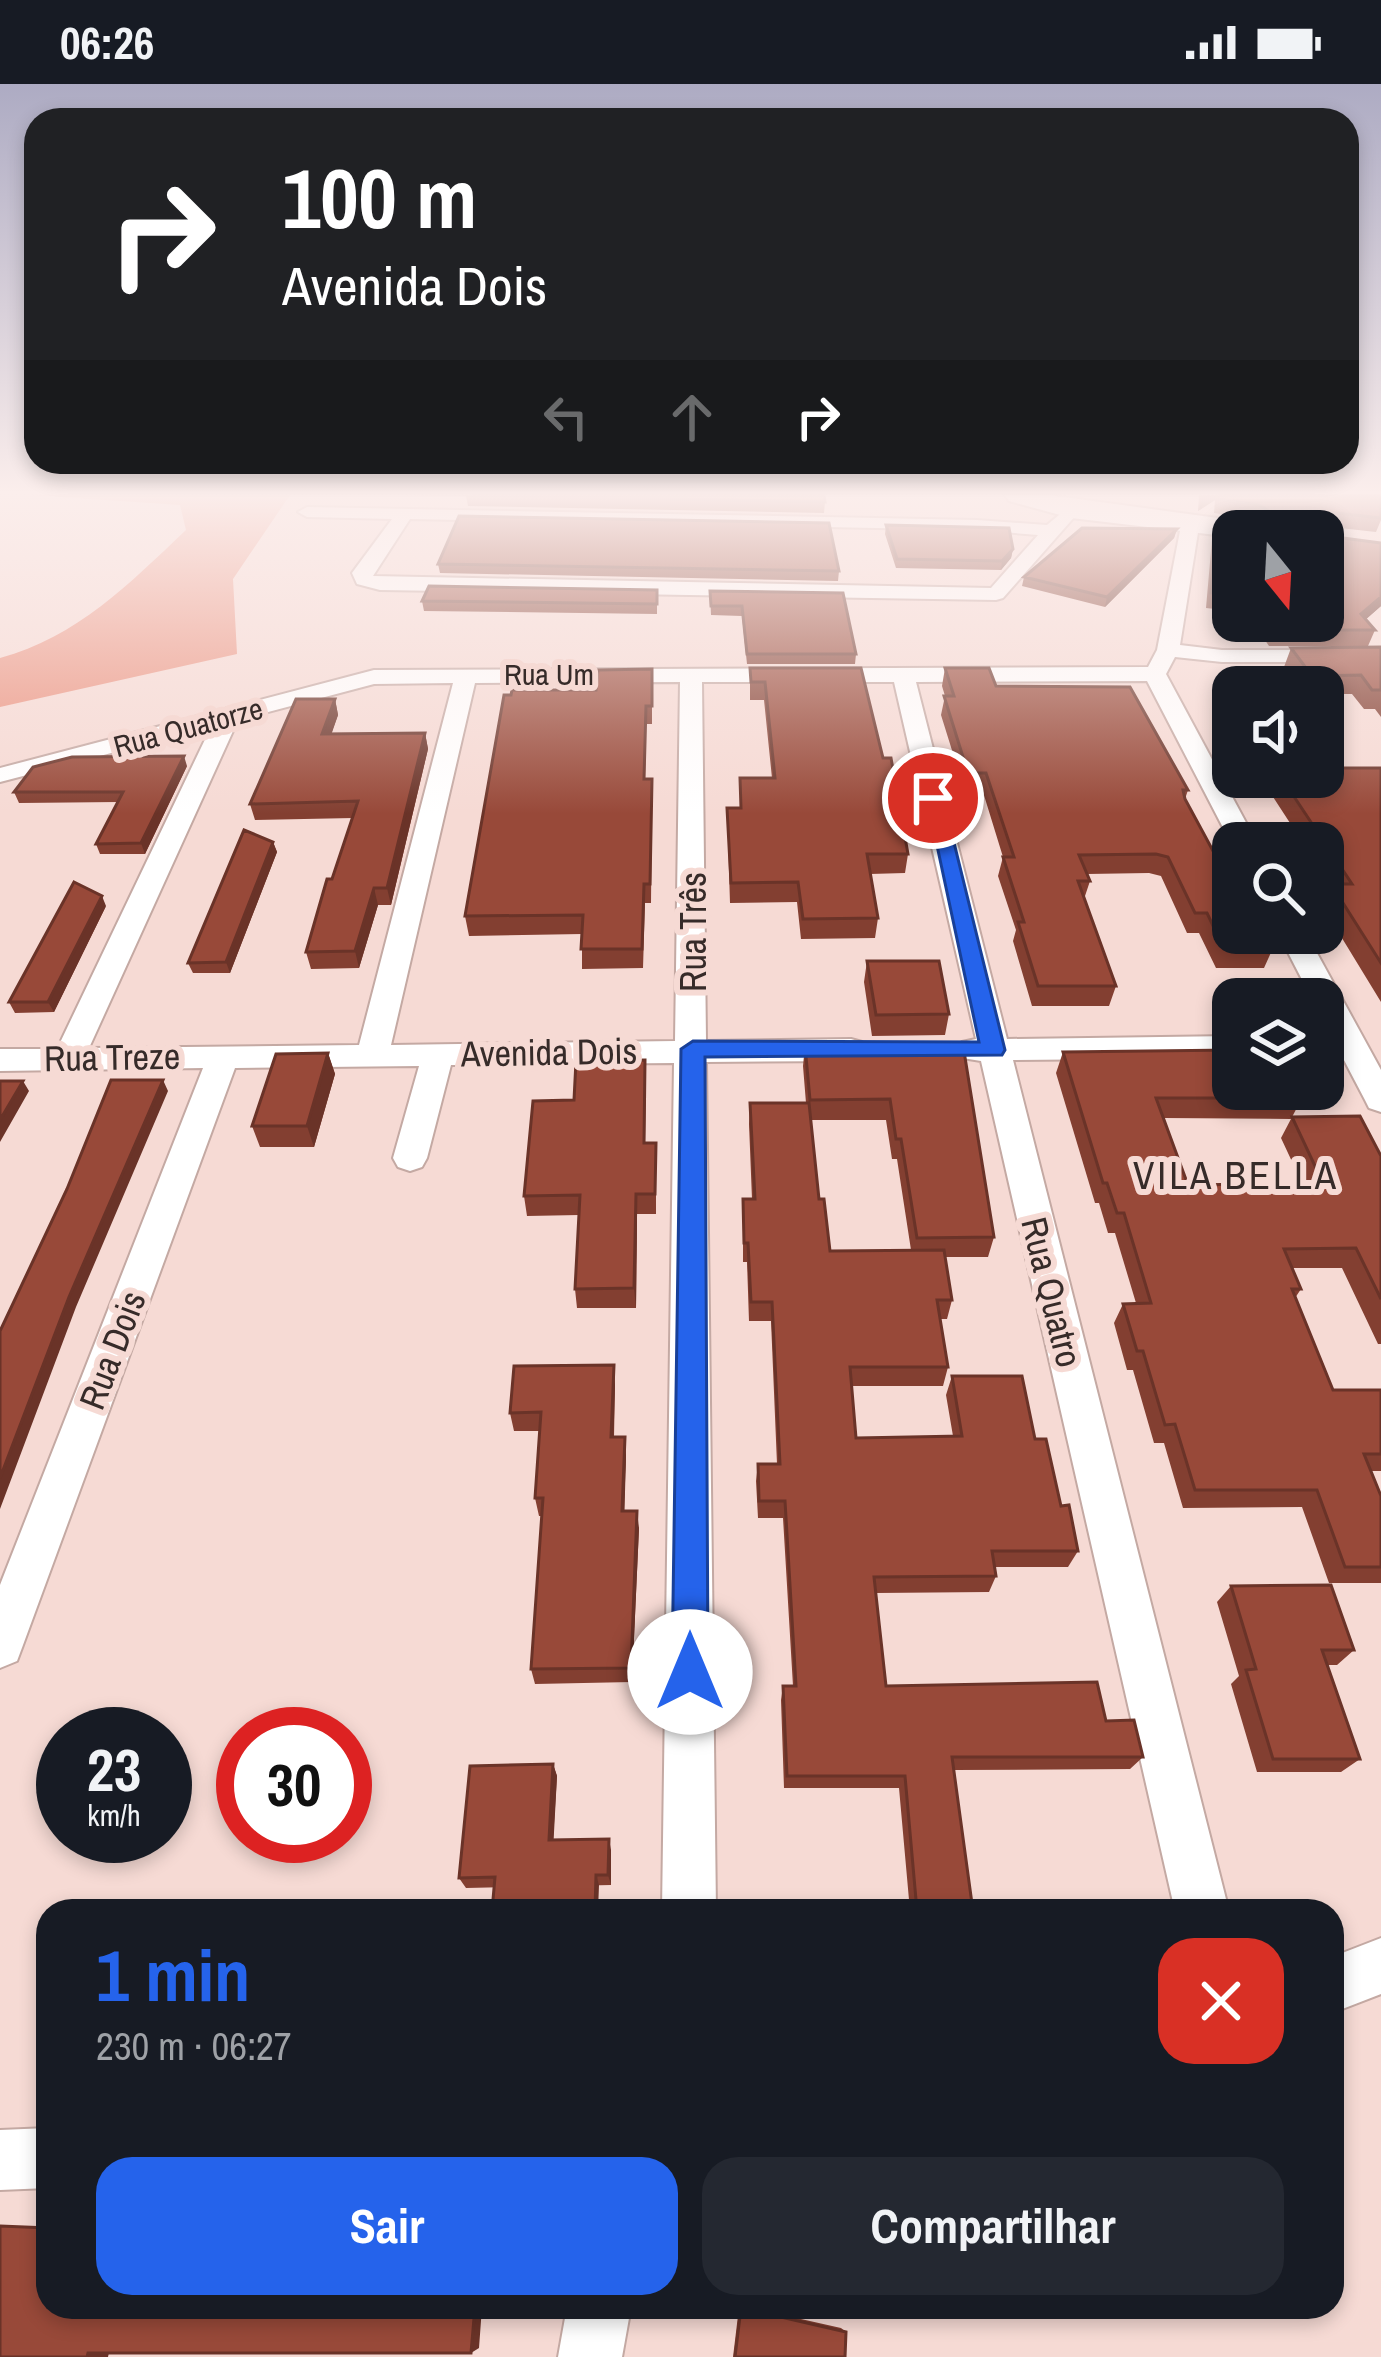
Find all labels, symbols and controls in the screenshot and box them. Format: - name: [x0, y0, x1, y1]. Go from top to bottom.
- text: 06:26: [60, 12, 154, 73]
- text: 100 m: [282, 141, 477, 254]
- icon: right: [84, 156, 240, 312]
- text: Avenida Dois: [282, 249, 547, 322]
- icon: left: [533, 384, 599, 450]
- icon: ahead: [659, 384, 725, 450]
- icon: right: [785, 384, 851, 450]
- north arrow: [1212, 510, 1344, 642]
- map controls: [1212, 510, 1344, 1110]
- street label: Rua Um: [504, 654, 594, 694]
- button: sound: [1212, 666, 1344, 798]
- street label: Rua Quatorze: [109, 688, 267, 766]
- pin: [882, 747, 984, 849]
- icon: arrive: [900, 765, 966, 831]
- button: search: [1212, 822, 1344, 954]
- street label: Rua Três: [669, 872, 717, 992]
- button: layers: [1212, 978, 1344, 1110]
- street label: Avenida Dois: [459, 1026, 638, 1078]
- street label: Rua Treze: [43, 1032, 181, 1082]
- district label: VILA BELLA: [1133, 1149, 1339, 1201]
- street label: Rua Quatro: [1010, 1212, 1094, 1372]
- street label: Rua Dois: [68, 1284, 156, 1416]
- position arrow: [627, 1609, 753, 1735]
- speed limit sign: 30: [216, 1707, 372, 1863]
- text: 23: [87, 1729, 141, 1810]
- text: km/h: [87, 1795, 141, 1835]
- text: 1 min: [96, 1926, 250, 2023]
- button: close: [1158, 1938, 1284, 2064]
- text: 230 m · 06:27: [96, 2020, 292, 2072]
- button: Sair: [96, 2157, 678, 2295]
- button: Compartilhar: [702, 2157, 1284, 2295]

